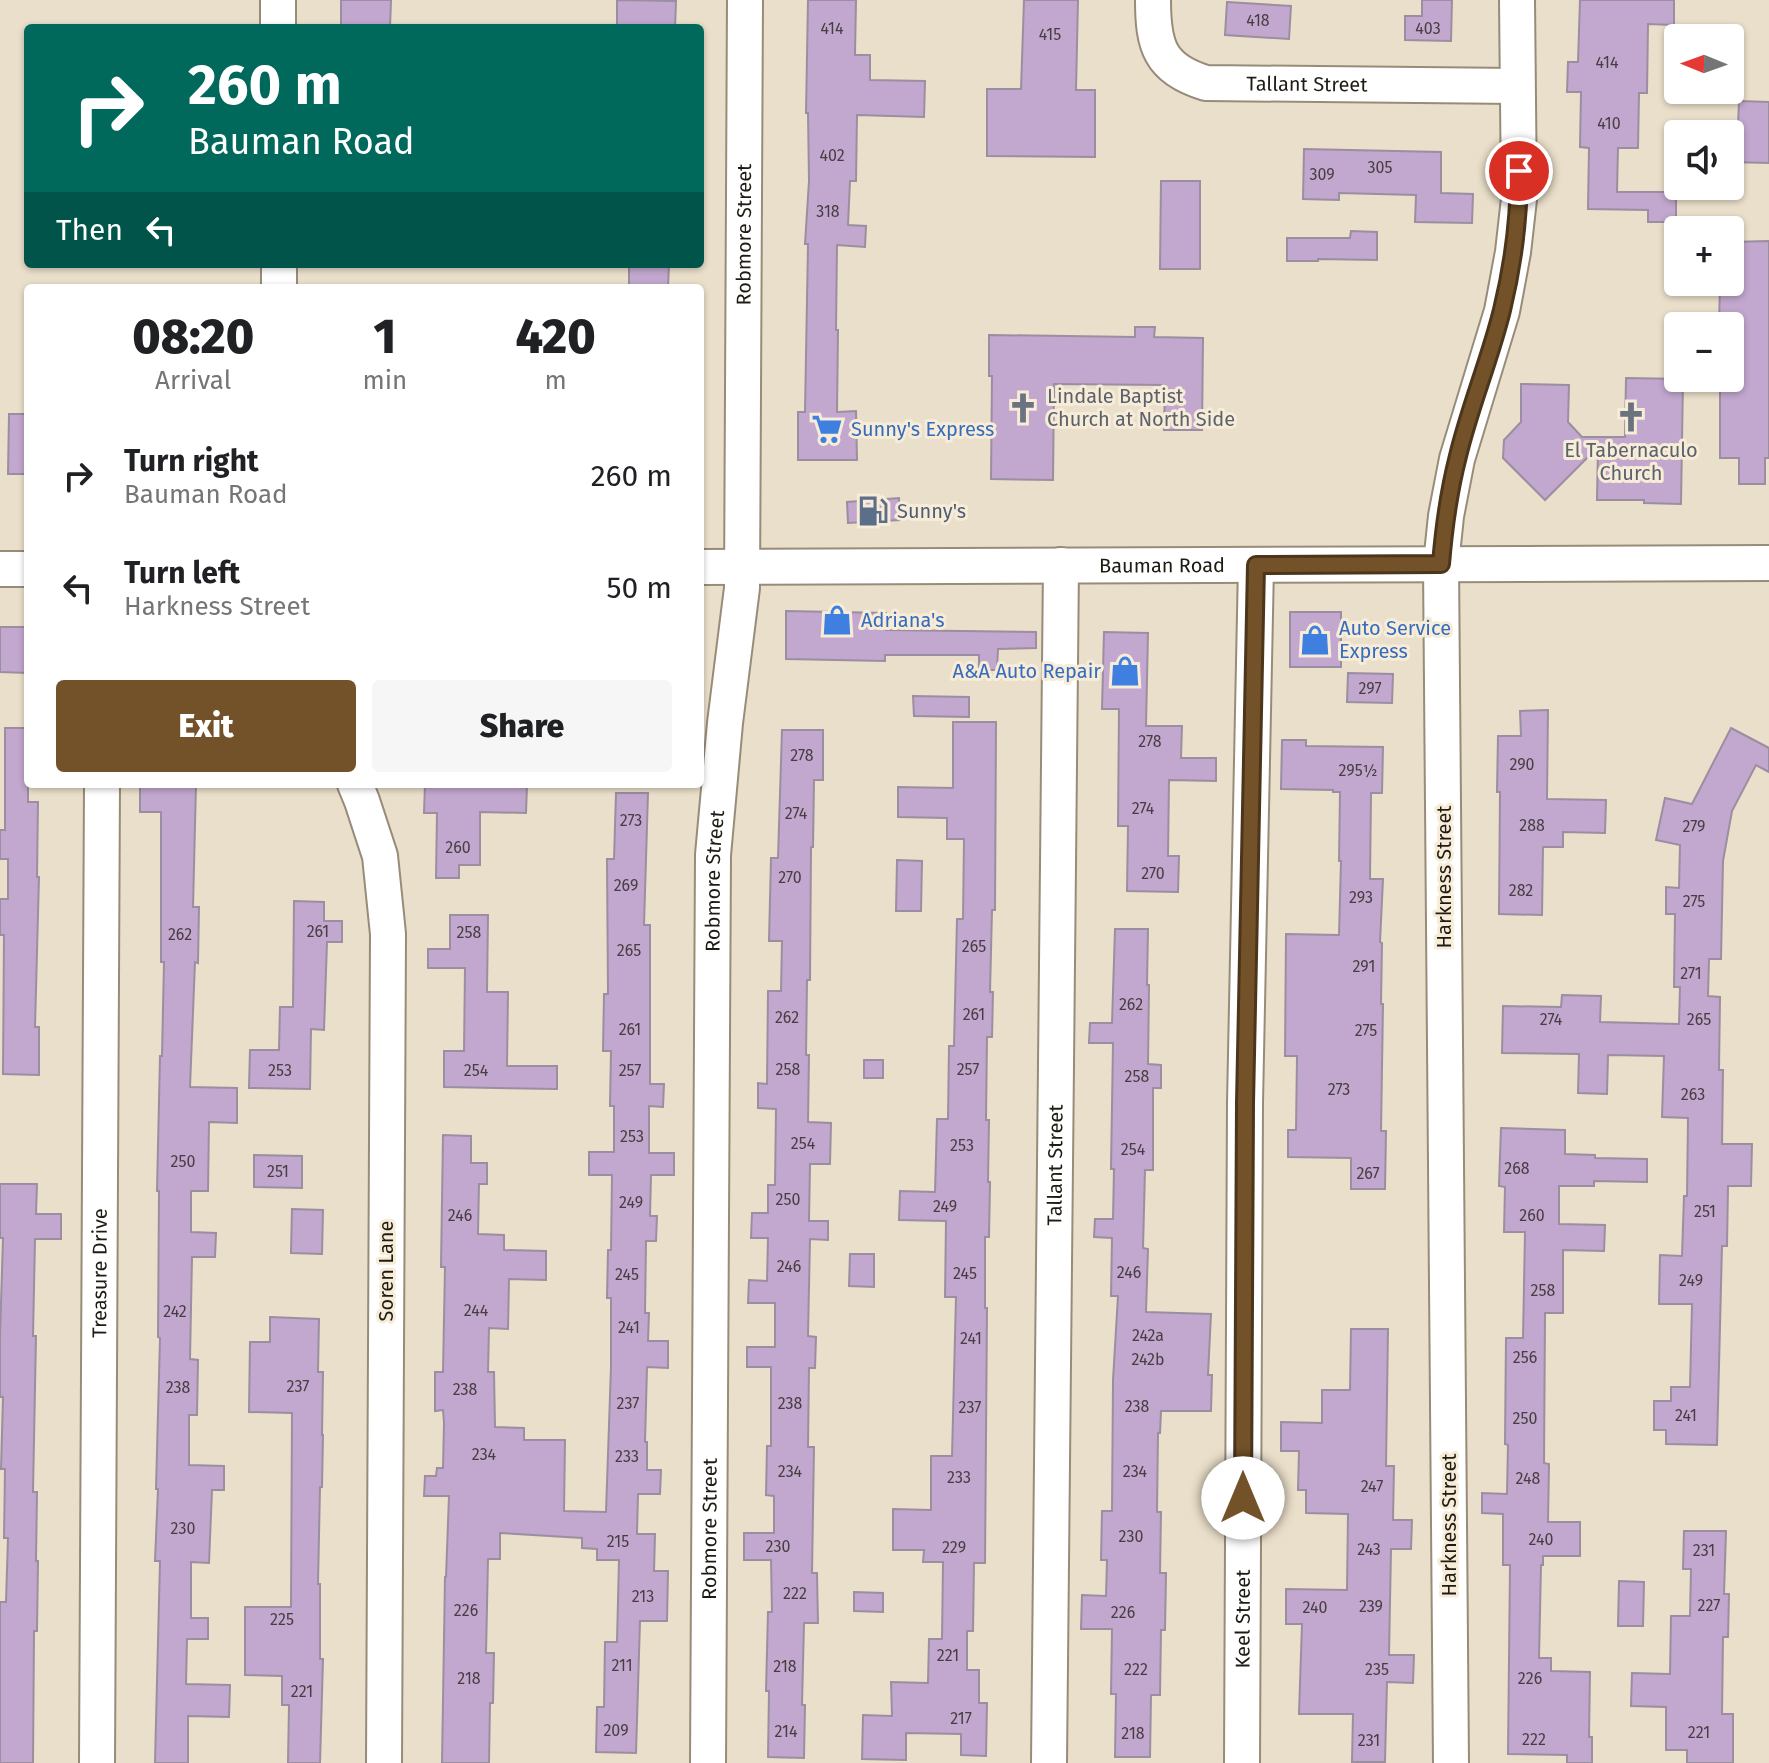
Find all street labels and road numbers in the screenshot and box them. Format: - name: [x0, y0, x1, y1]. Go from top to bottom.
- street label: Tallant Street: [1246, 71, 1368, 97]
- street label: Robmore Street: [731, 163, 756, 306]
- street label: Bauman Road: [1099, 553, 1225, 578]
- street label: Harkness Street: [1432, 805, 1456, 949]
- street label: Robmore Street: [700, 808, 729, 952]
- street label: Tallant Street: [1042, 1104, 1068, 1226]
- street label: Treasure Drive: [87, 1208, 112, 1338]
- street label: Soren Lane: [374, 1221, 398, 1321]
- street label: Harkness Street: [1437, 1453, 1461, 1597]
- street label: Robmore Street: [697, 1457, 722, 1600]
- street label: Keel Street: [1230, 1569, 1255, 1668]

